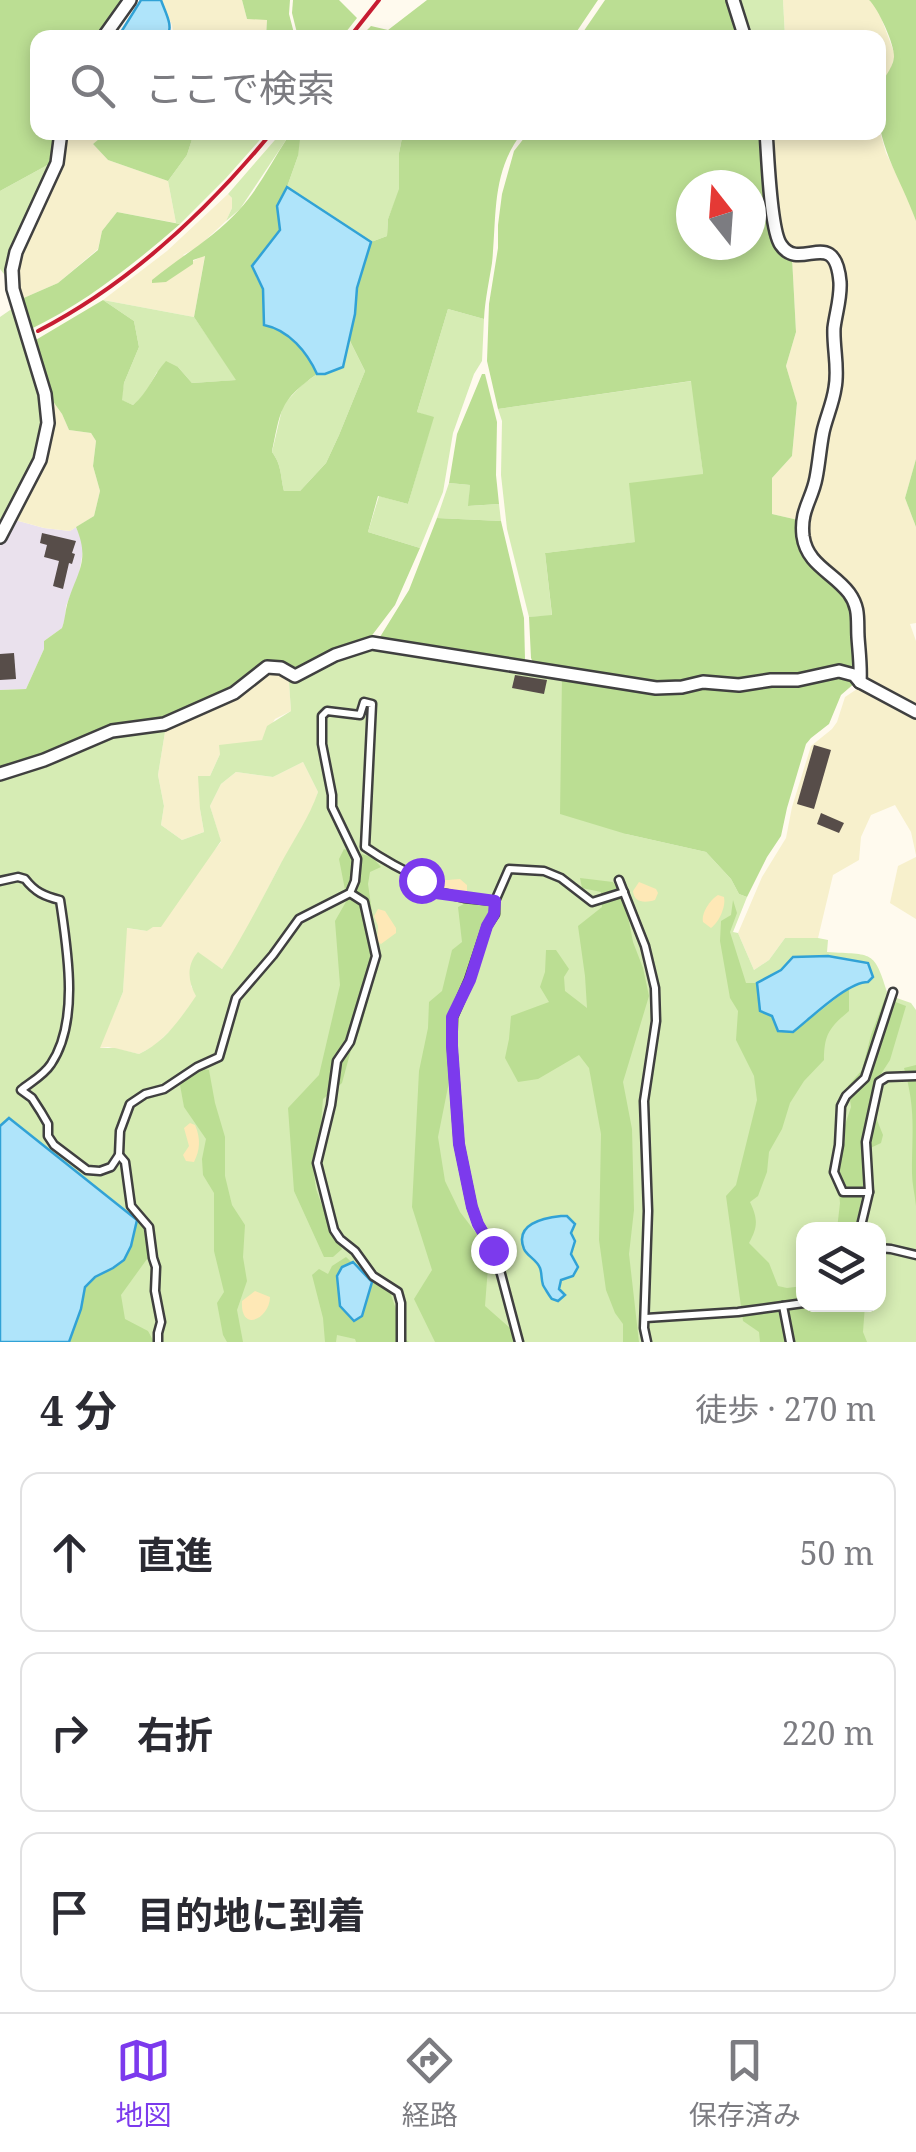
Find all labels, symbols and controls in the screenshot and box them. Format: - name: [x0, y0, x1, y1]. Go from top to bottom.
- search box: [30, 30, 886, 140]
- icon: search: [65, 58, 120, 113]
- text: ここで検索: [145, 61, 335, 113]
- north arrow: [676, 170, 766, 260]
- route start: [399, 858, 445, 904]
- map controls: [796, 1222, 886, 1312]
- button: layers: [796, 1222, 886, 1312]
- route end: [471, 1228, 517, 1274]
- text: 4 分: [40, 1381, 117, 1438]
- text: 徒歩 · 270 m: [695, 1387, 876, 1430]
- icon: ahead: [42, 1525, 97, 1580]
- text: 直進: [137, 1528, 213, 1580]
- text: 50 m: [800, 1531, 874, 1574]
- icon: right: [42, 1705, 97, 1760]
- text: 右折: [137, 1708, 213, 1760]
- text: 220 m: [782, 1711, 874, 1754]
- icon: arrive: [42, 1885, 97, 1940]
- text: 目的地に到着: [137, 1888, 365, 1940]
- tab: 地図: [115, 2033, 171, 2133]
- tab: 経路: [402, 2033, 458, 2133]
- tab: 保存済み: [689, 2033, 801, 2133]

